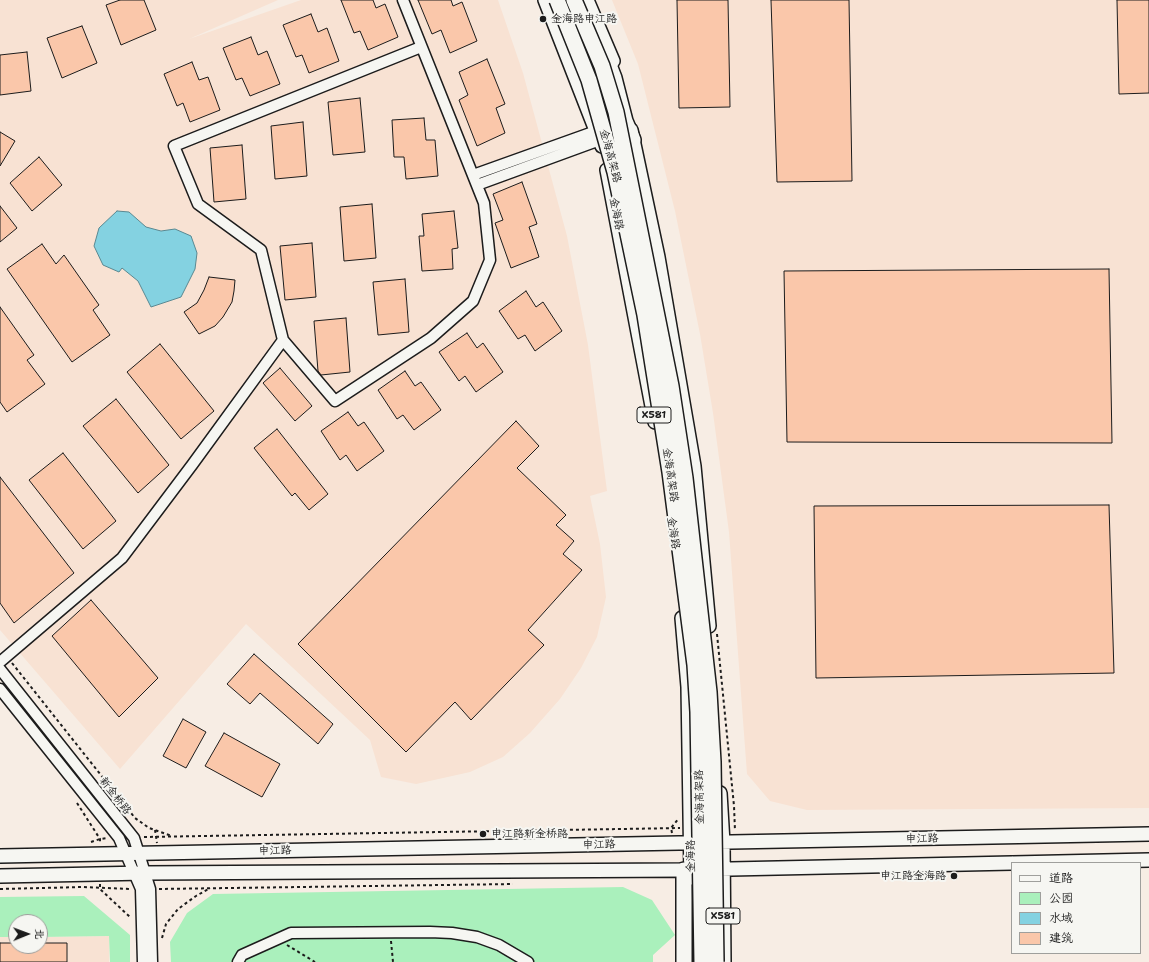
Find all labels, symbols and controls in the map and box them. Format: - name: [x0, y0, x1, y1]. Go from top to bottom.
- place label: 金海路申江路: [551, 12, 617, 26]
- marker: 金海路申江路: [538, 14, 548, 24]
- street label: 金海高架路: [597, 128, 623, 184]
- street label: 金海路: [606, 197, 626, 231]
- road number: X581: [637, 407, 671, 423]
- street label: 金海高架路: [660, 447, 680, 503]
- street label: 金海路: [664, 516, 682, 550]
- street label: 金海高架路: [693, 769, 707, 825]
- street label: 新金桥路: [96, 775, 134, 817]
- place label: 申江路新金桥路: [491, 827, 568, 841]
- marker: 申江路新金桥路: [478, 829, 488, 839]
- street label: 申江路: [905, 832, 939, 846]
- street label: 申江路: [582, 838, 616, 852]
- street label: 金海路: [684, 840, 698, 872]
- street label: 申江路: [258, 844, 292, 858]
- legend: [1011, 862, 1141, 954]
- place label: 申江路金海路: [880, 869, 946, 883]
- text: 道路: [1049, 870, 1073, 886]
- marker: 申江路金海路: [949, 871, 959, 881]
- text: 公园: [1049, 890, 1073, 906]
- road number: X581: [706, 908, 740, 924]
- text: 水域: [1049, 910, 1073, 926]
- north arrow: [8, 914, 48, 954]
- text: 北: [32, 928, 47, 939]
- text: 建筑: [1049, 930, 1073, 946]

